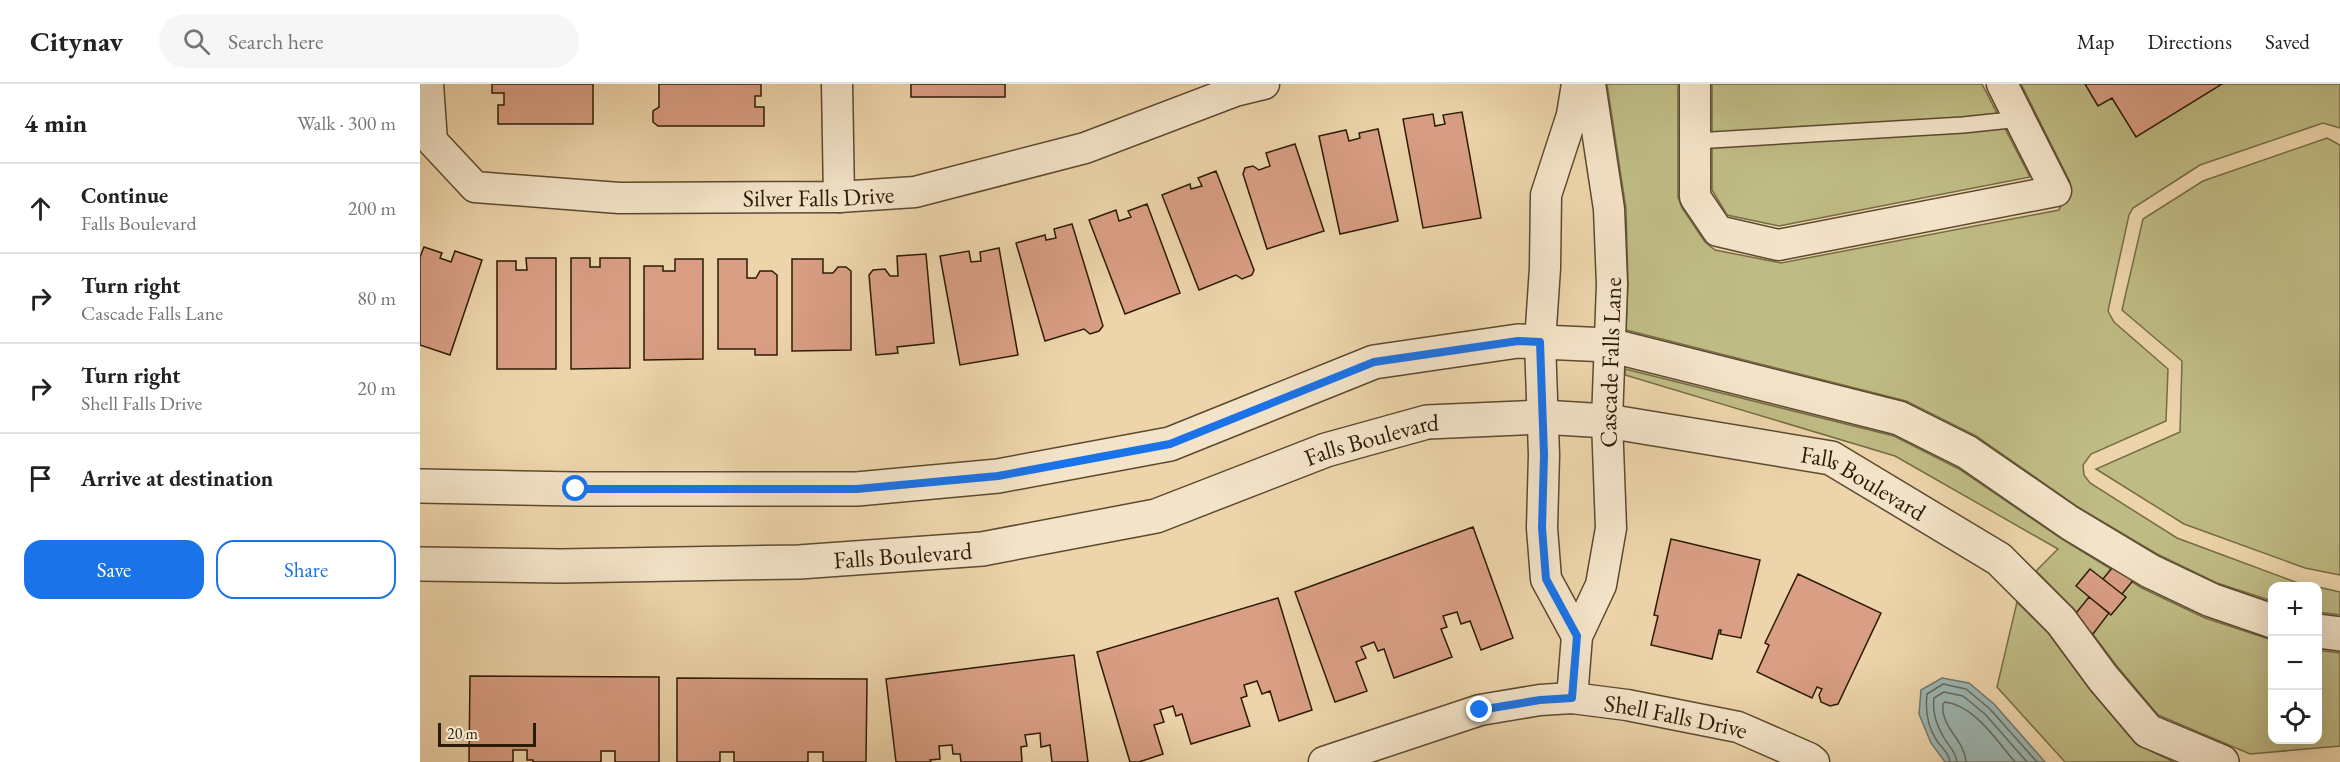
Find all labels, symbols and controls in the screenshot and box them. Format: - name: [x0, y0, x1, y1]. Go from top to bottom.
- search box: [159, 14, 579, 68]
- text: Citynav: [30, 23, 123, 59]
- icon: search: [180, 25, 213, 58]
- text: Search here: [228, 27, 324, 56]
- text: Map: [2077, 28, 2114, 55]
- text: Directions: [2147, 28, 2232, 55]
- text: Saved: [2265, 28, 2310, 55]
- text: 4 min: [24, 106, 87, 140]
- text: Walk · 300 m: [297, 110, 396, 136]
- street label: Silver Falls Drive: [743, 178, 895, 213]
- text: Continue: [81, 181, 168, 210]
- icon: ahead: [24, 192, 57, 225]
- text: 200 m: [348, 195, 396, 221]
- text: Falls Boulevard: [81, 210, 197, 236]
- text: Turn right: [81, 271, 180, 300]
- street label: Cascade Falls Lane: [1592, 277, 1628, 448]
- icon: right: [24, 282, 57, 315]
- text: 80 m: [357, 285, 396, 311]
- text: Cascade Falls Lane: [81, 300, 223, 326]
- text: Turn right: [81, 361, 180, 390]
- icon: right: [24, 372, 57, 405]
- text: 20 m: [357, 375, 396, 401]
- text: Shell Falls Drive: [81, 390, 202, 416]
- street label: Falls Boulevard: [1299, 406, 1440, 473]
- street label: Falls Boulevard: [1798, 438, 1933, 528]
- icon: arrive: [24, 462, 57, 495]
- text: Arrive at destination: [81, 464, 273, 493]
- route start: [562, 475, 588, 501]
- street label: Falls Boulevard: [832, 534, 974, 575]
- button: Save: [24, 540, 204, 599]
- button: Share: [216, 540, 396, 599]
- map controls: [2268, 582, 2322, 744]
- button: +: [2268, 582, 2322, 636]
- button: −: [2268, 636, 2322, 690]
- street label: Shell Falls Drive: [1603, 687, 1753, 745]
- button: locate: [2268, 690, 2322, 744]
- route end: [1466, 696, 1492, 722]
- scale bar: [438, 720, 536, 748]
- text: 20 m: [447, 723, 478, 744]

